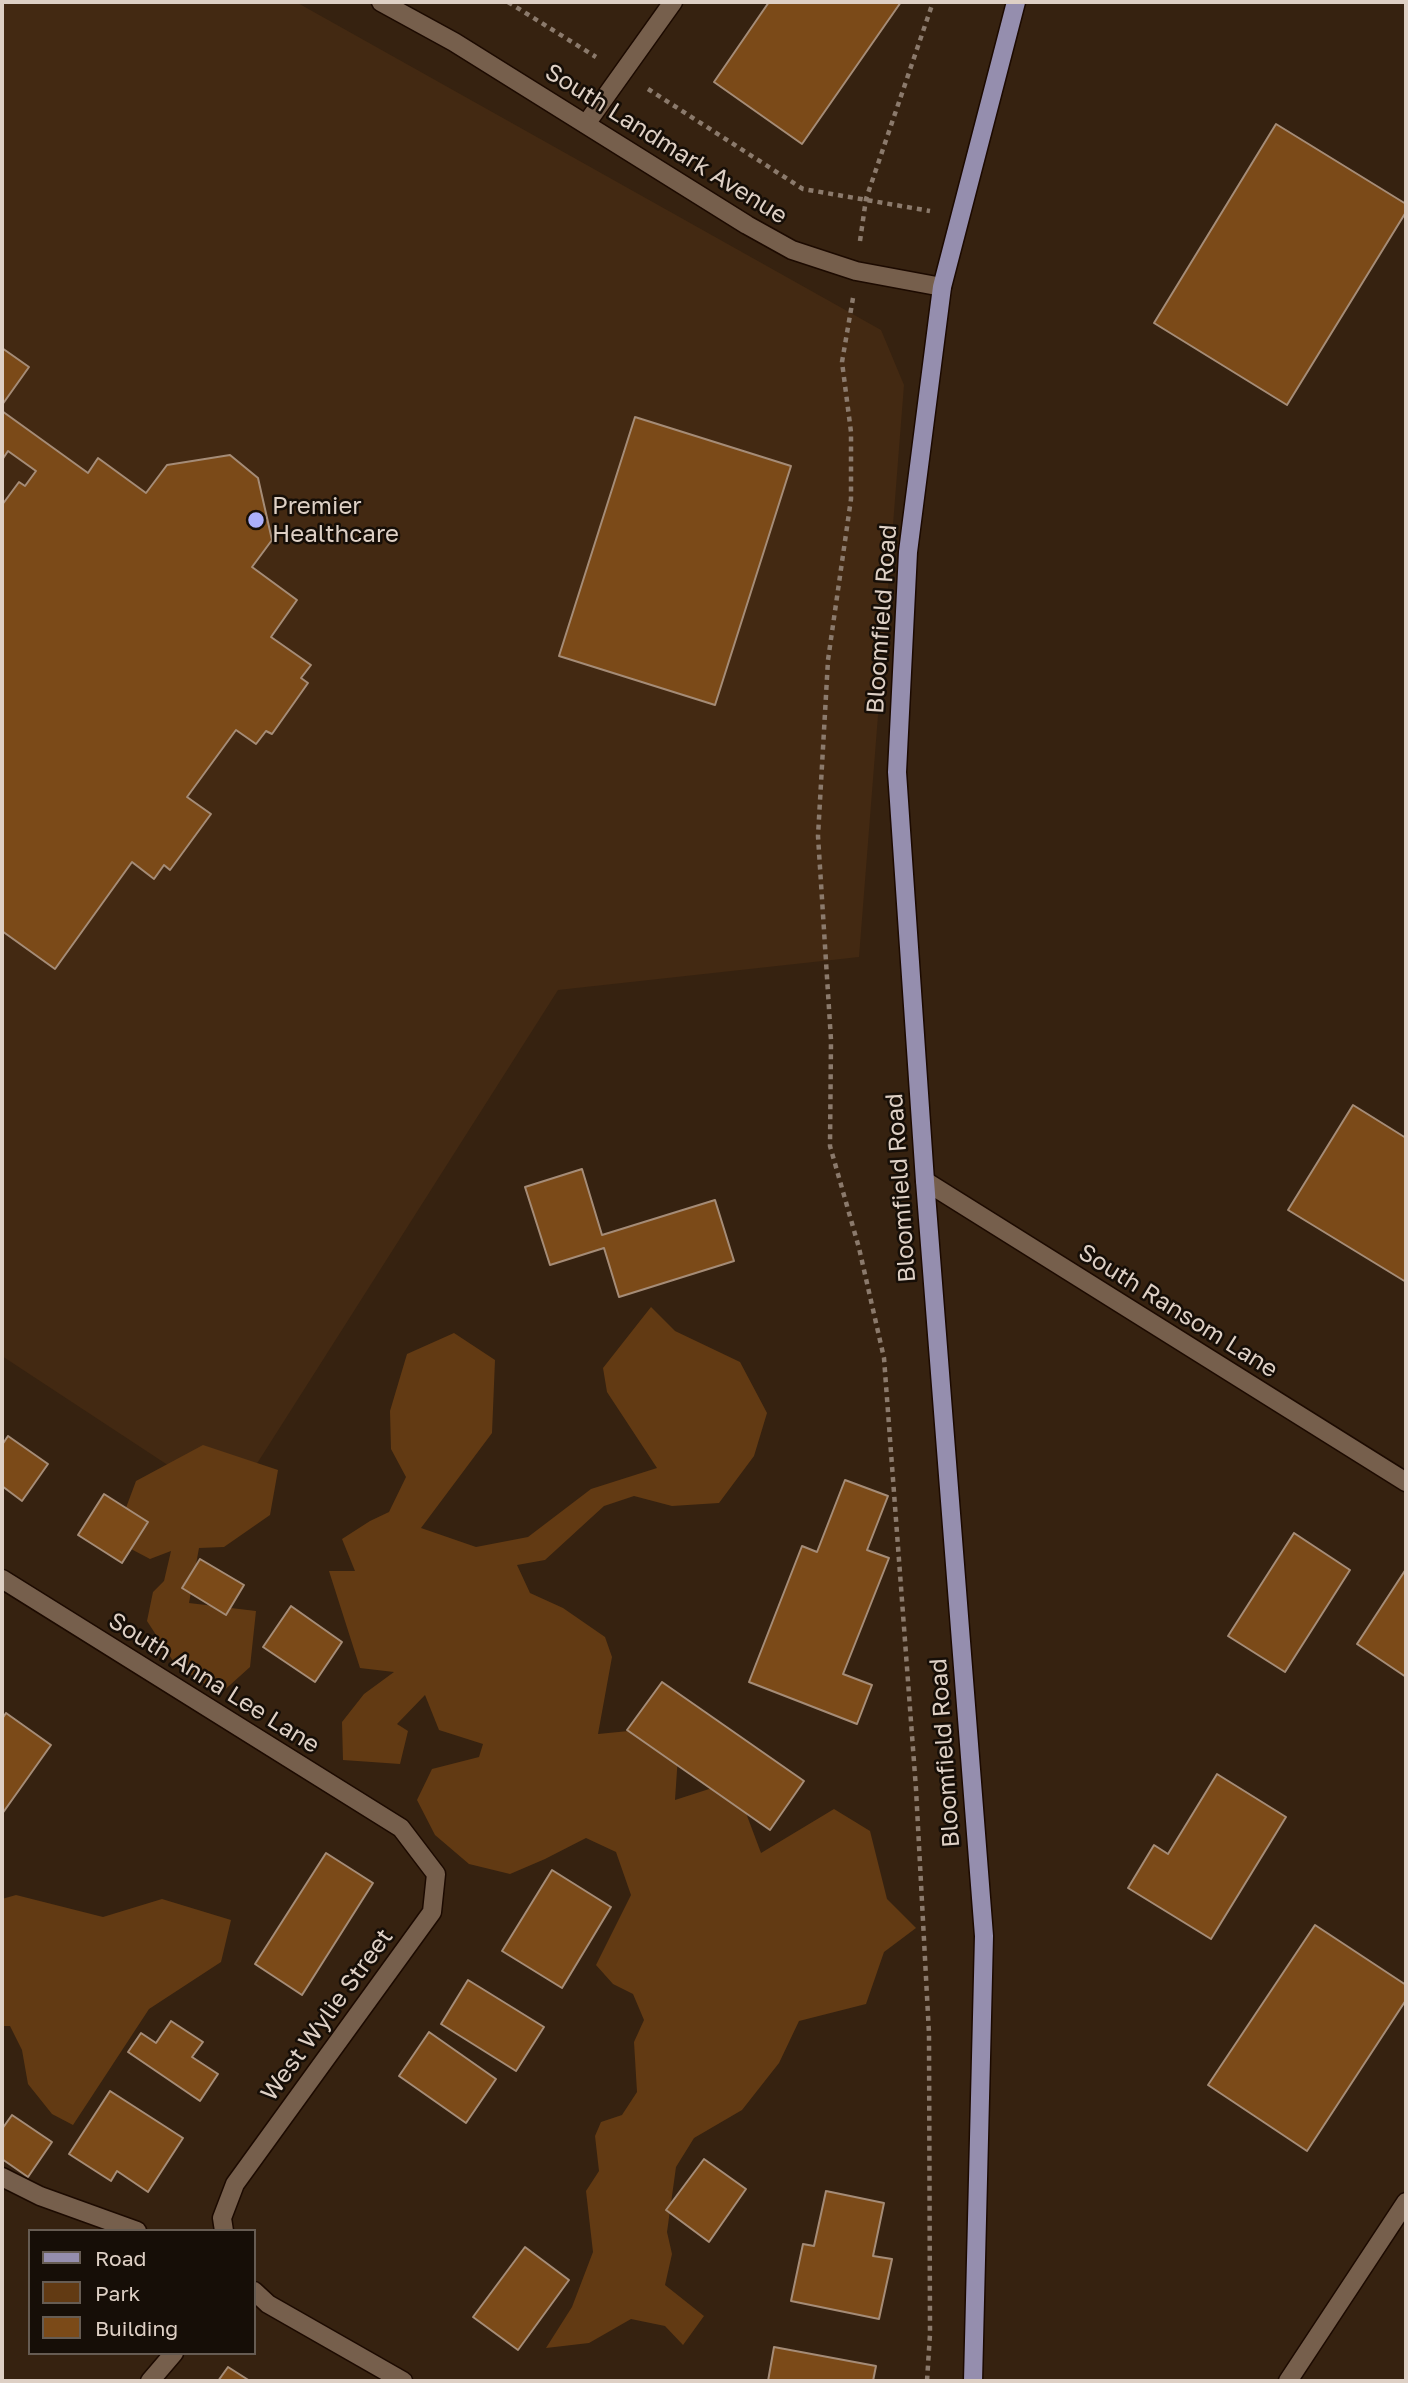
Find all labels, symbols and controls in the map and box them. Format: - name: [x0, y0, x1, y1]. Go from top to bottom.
- street label: South Landmark Avenue: [540, 58, 792, 230]
- place label: Premier Healthcare: [272, 492, 399, 548]
- marker: Premier Healthcare: [246, 510, 266, 530]
- street label: Bloomfield Road: [861, 523, 903, 715]
- street label: Bloomfield Road: [880, 1092, 922, 1284]
- street label: South Ransom Lane: [1073, 1238, 1283, 1384]
- street label: South Anna Lee Lane: [103, 1606, 325, 1760]
- street label: Bloomfield Road: [924, 1657, 966, 1849]
- street label: West Wylie Street: [255, 1923, 399, 2107]
- legend: [28, 2229, 256, 2355]
- text: Road: [95, 2245, 146, 2271]
- text: Park: [95, 2280, 140, 2306]
- text: Building: [95, 2315, 178, 2341]

